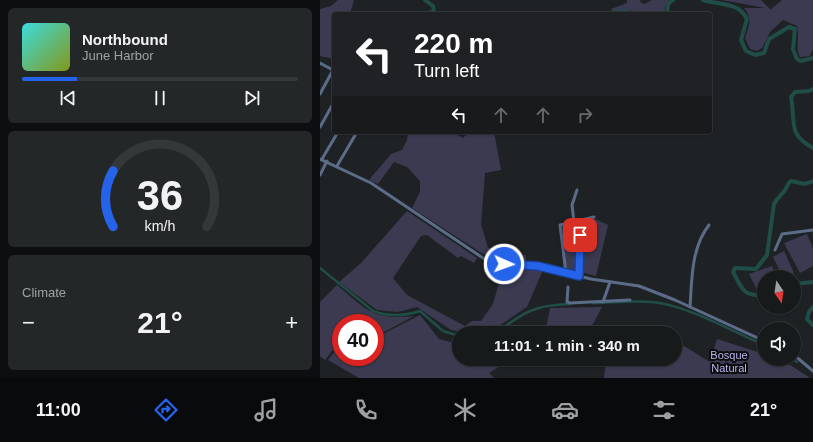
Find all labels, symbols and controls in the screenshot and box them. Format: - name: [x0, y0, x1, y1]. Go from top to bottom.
- icon: left: [348, 28, 400, 80]
- text: 220 m: [414, 28, 493, 59]
- text: Northbound: [82, 31, 168, 48]
- text: June Harbor: [82, 48, 154, 63]
- text: Turn left: [414, 61, 479, 81]
- icon: previous: [57, 87, 79, 109]
- icon: pause: [149, 87, 171, 109]
- icon: next: [241, 87, 263, 109]
- icon: left: [448, 104, 470, 126]
- icon: ahead: [490, 104, 512, 126]
- icon: ahead: [532, 104, 554, 126]
- icon: right: [574, 104, 596, 126]
- text: 36: [137, 172, 183, 219]
- text: km/h: [145, 218, 176, 234]
- pin: [563, 218, 597, 252]
- icon: arrive: [569, 224, 591, 246]
- position arrow: [483, 243, 525, 285]
- north arrow: [757, 270, 801, 314]
- map controls: [757, 270, 801, 366]
- text: Climate: [22, 285, 66, 300]
- text: 21°: [137, 306, 183, 339]
- text: −: [22, 310, 35, 335]
- text: +: [285, 310, 298, 335]
- speed limit sign: 40: [332, 314, 384, 366]
- button: sound: [757, 322, 801, 366]
- text: 11:01 · 1 min · 340 m: [494, 337, 640, 354]
- park label: Bosque Natural: [710, 349, 748, 374]
- icon: directions: [152, 396, 180, 424]
- icon: music: [252, 396, 280, 424]
- icon: phone: [352, 396, 380, 424]
- icon: climate: [451, 396, 479, 424]
- icon: car: [551, 396, 579, 424]
- icon: filters: [650, 396, 678, 424]
- text: 11:00: [36, 400, 81, 420]
- text: 21°: [750, 400, 777, 420]

